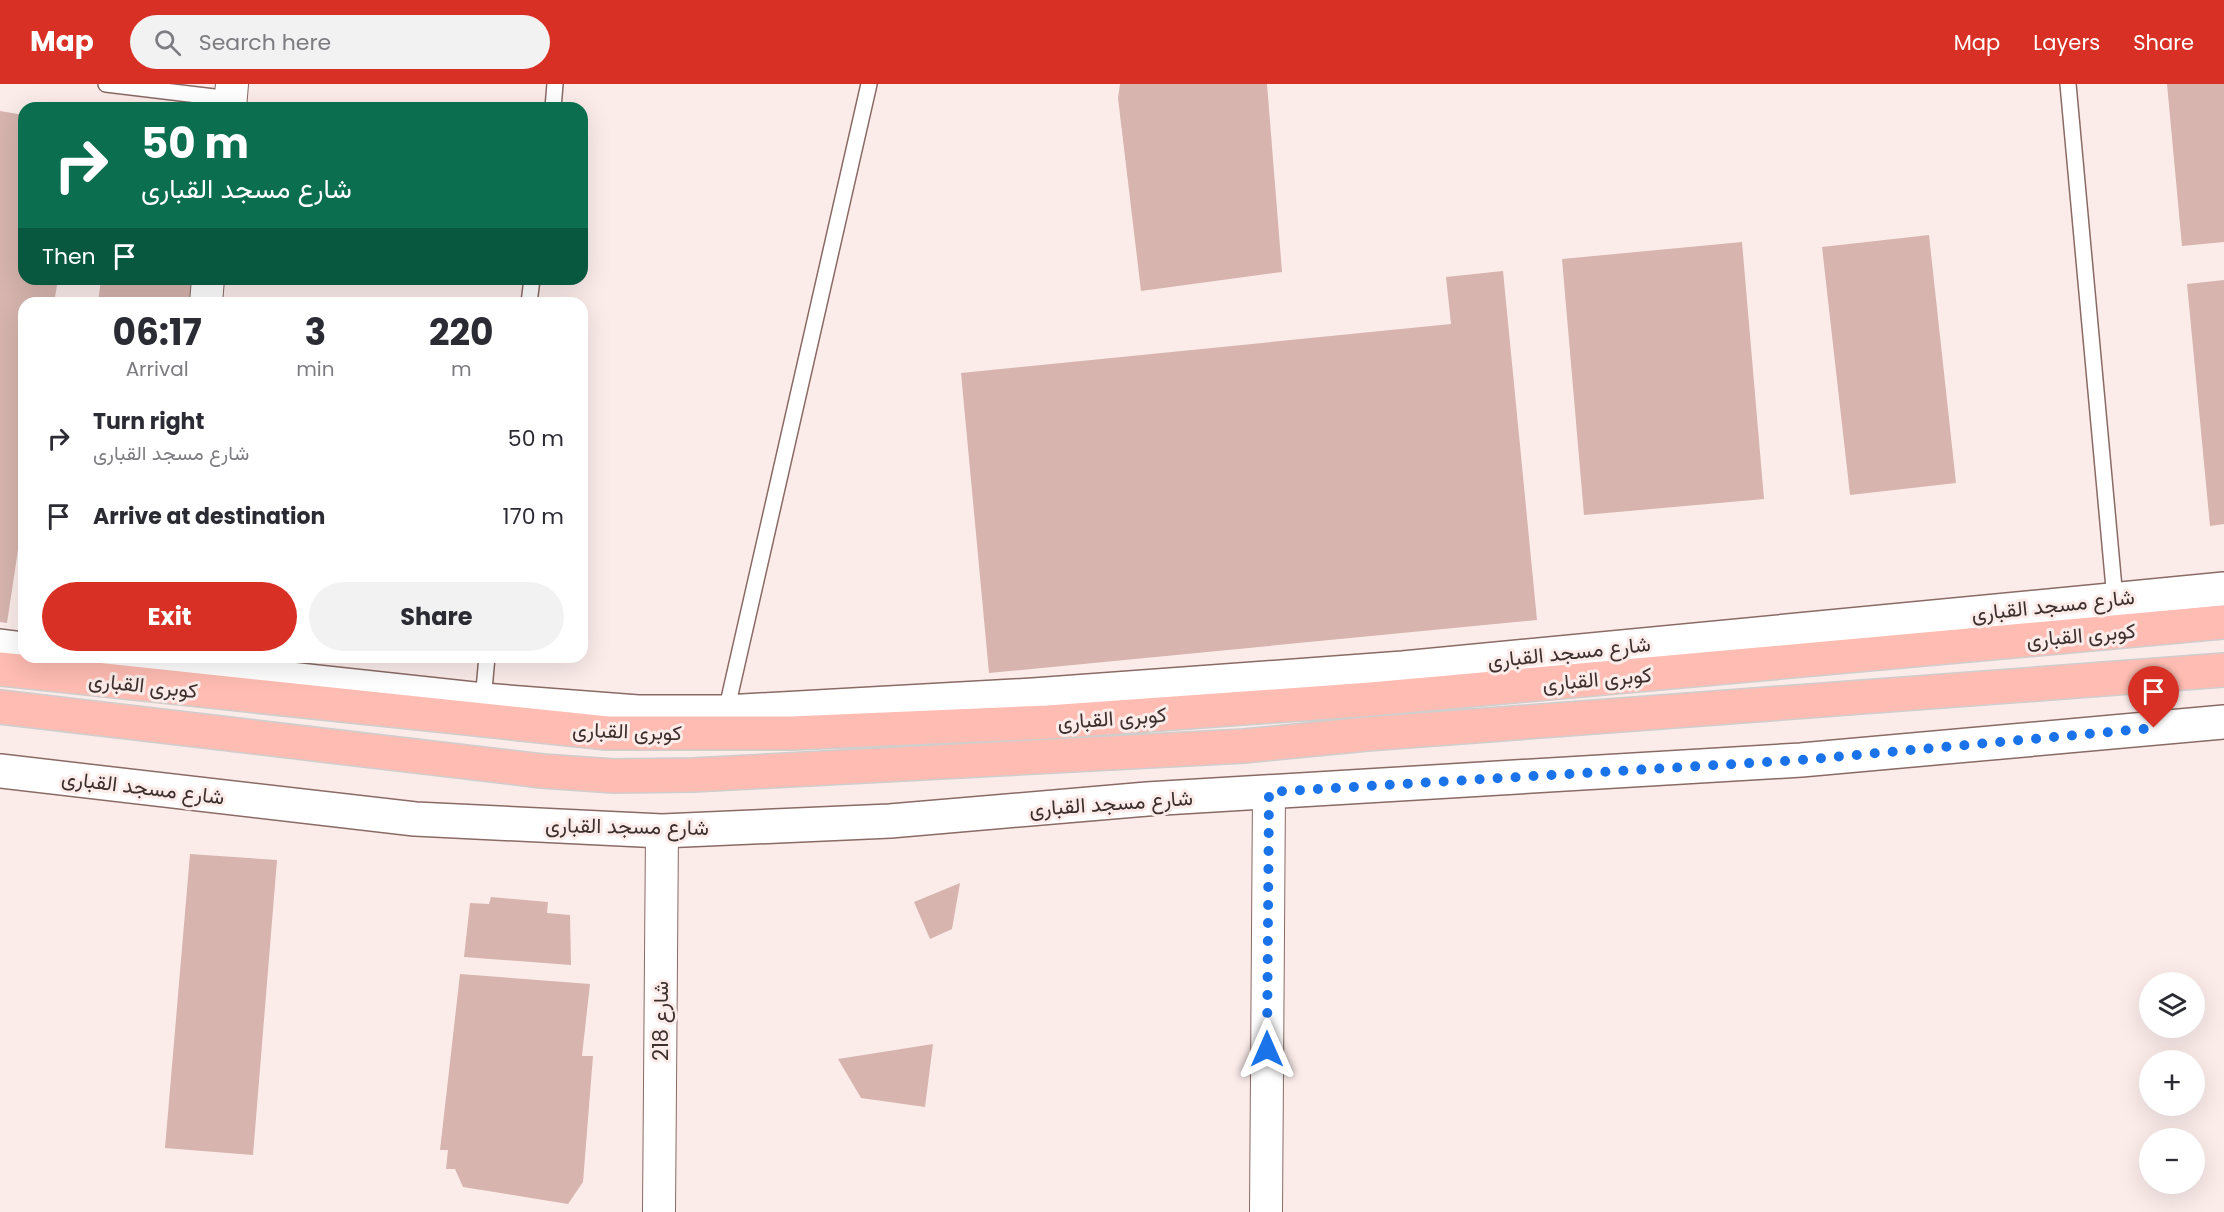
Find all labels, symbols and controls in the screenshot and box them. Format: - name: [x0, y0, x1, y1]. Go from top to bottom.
- search box: [130, 15, 550, 69]
- text: Map: [30, 22, 94, 61]
- icon: search: [151, 26, 184, 59]
- text: Search here: [199, 27, 331, 58]
- text: Map: [1954, 28, 2000, 57]
- text: Layers: [2033, 28, 2100, 57]
- text: Share: [2133, 28, 2194, 57]
- text: 50 m: [141, 114, 249, 173]
- icon: right: [42, 126, 120, 204]
- text: شارع مسجد القبارى: [141, 170, 352, 207]
- icon: arrive: [108, 240, 141, 273]
- text: Then: [42, 241, 96, 272]
- text: 06:17: [112, 307, 202, 358]
- text: 3: [305, 307, 326, 358]
- text: 220: [429, 307, 494, 358]
- text: Arrival: [126, 355, 189, 383]
- text: min: [296, 355, 335, 383]
- text: m: [451, 355, 472, 383]
- text: Turn right: [93, 406, 204, 437]
- icon: right: [42, 422, 75, 455]
- text: 50 m: [508, 423, 564, 454]
- text: شارع مسجد القبارى: [93, 439, 249, 467]
- icon: arrive: [42, 500, 75, 533]
- text: Arrive at destination: [93, 501, 325, 532]
- text: 170 m: [503, 501, 564, 532]
- button: Exit: [42, 582, 297, 651]
- button: Share: [309, 582, 564, 651]
- street label: شارع مسجد القبارى: [1970, 582, 2136, 628]
- street label: كوبرى القبارى: [2025, 616, 2137, 654]
- street label: شارع مسجد القبارى: [1486, 629, 1652, 675]
- street label: كوبرى القبارى: [1541, 660, 1653, 698]
- street label: كوبرى القبارى: [87, 665, 199, 705]
- pin: [2128, 666, 2179, 728]
- icon: arrive: [2137, 675, 2170, 708]
- street label: كوبرى القبارى: [1056, 700, 1168, 736]
- street label: كوبرى القبارى: [572, 715, 682, 747]
- street label: شارع مسجد القبارى: [60, 763, 226, 811]
- street label: شارع مسجد القبارى: [1028, 783, 1194, 823]
- street label: شارع مسجد القبارى: [545, 810, 709, 842]
- map controls: [2139, 972, 2205, 1194]
- button: layers: [2139, 972, 2205, 1038]
- street label: شارع 218: [646, 981, 675, 1061]
- position arrow: [1235, 1017, 1299, 1081]
- button: +: [2139, 1050, 2205, 1116]
- button: −: [2139, 1128, 2205, 1194]

